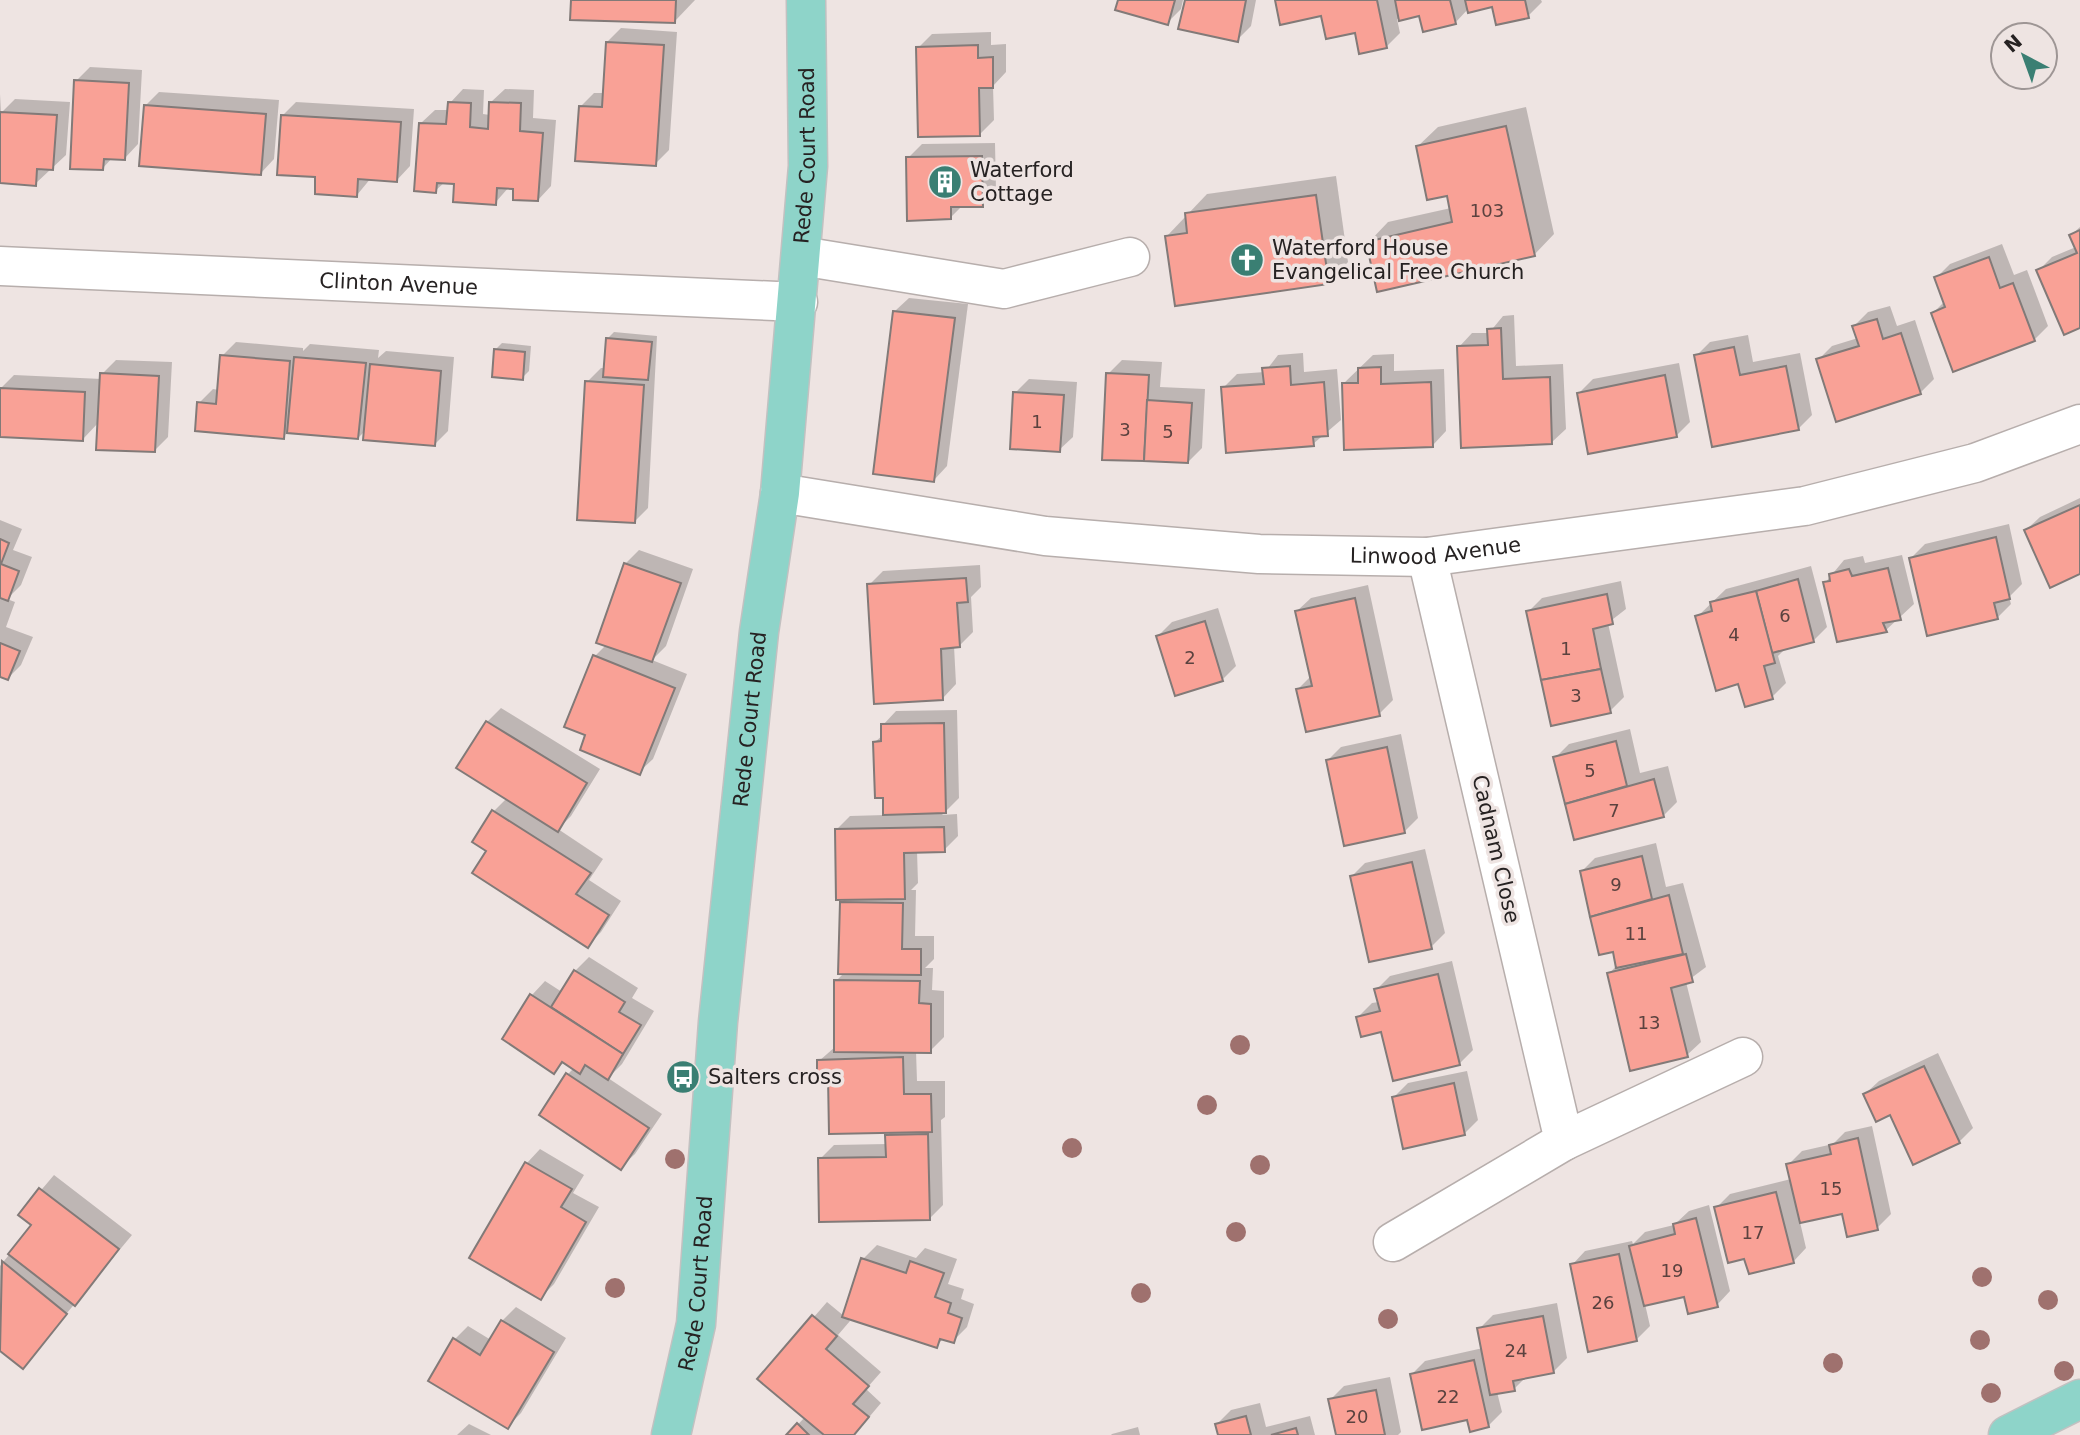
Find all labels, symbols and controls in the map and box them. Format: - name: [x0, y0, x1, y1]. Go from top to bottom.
- north arrow: [1989, 21, 2059, 91]
- text: N: [2000, 30, 2026, 57]
- street label: Rede Court Road: [789, 67, 820, 245]
- place label: Waterford Cottage: [970, 158, 1074, 206]
- building icon: Waterford Cottage: [926, 163, 964, 201]
- house number: 103: [1470, 200, 1504, 221]
- place label: Waterford House Evangelical Free Church: [1272, 236, 1524, 284]
- church icon: Waterford House Evangelical Free Church: [1228, 241, 1266, 279]
- street label: Clinton Avenue: [319, 268, 478, 300]
- house number: 1: [1031, 411, 1043, 432]
- house number: 3: [1119, 419, 1131, 440]
- house number: 5: [1162, 421, 1174, 442]
- street label: Linwood Avenue: [1350, 532, 1522, 569]
- house number: 6: [1779, 605, 1791, 626]
- house number: 4: [1728, 624, 1740, 645]
- street label: Rede Court Road: [729, 630, 771, 808]
- house number: 1: [1560, 638, 1572, 659]
- house number: 2: [1184, 647, 1196, 668]
- house number: 3: [1570, 685, 1582, 706]
- house number: 5: [1584, 760, 1596, 781]
- street label: Cadnam Close: [1467, 773, 1525, 925]
- house number: 7: [1608, 800, 1620, 821]
- house number: 9: [1610, 874, 1622, 895]
- house number: 11: [1625, 923, 1647, 944]
- house number: 13: [1638, 1012, 1660, 1033]
- bus stop icon: Salters cross: [664, 1058, 702, 1096]
- place label: Salters cross: [708, 1065, 842, 1089]
- house number: 15: [1820, 1178, 1842, 1199]
- street label: Rede Court Road: [674, 1195, 717, 1374]
- house number: 17: [1742, 1222, 1764, 1243]
- house number: 19: [1661, 1260, 1683, 1281]
- house number: 26: [1592, 1292, 1614, 1313]
- house number: 24: [1505, 1340, 1527, 1361]
- house number: 22: [1437, 1386, 1459, 1407]
- house number: 20: [1346, 1406, 1368, 1427]

